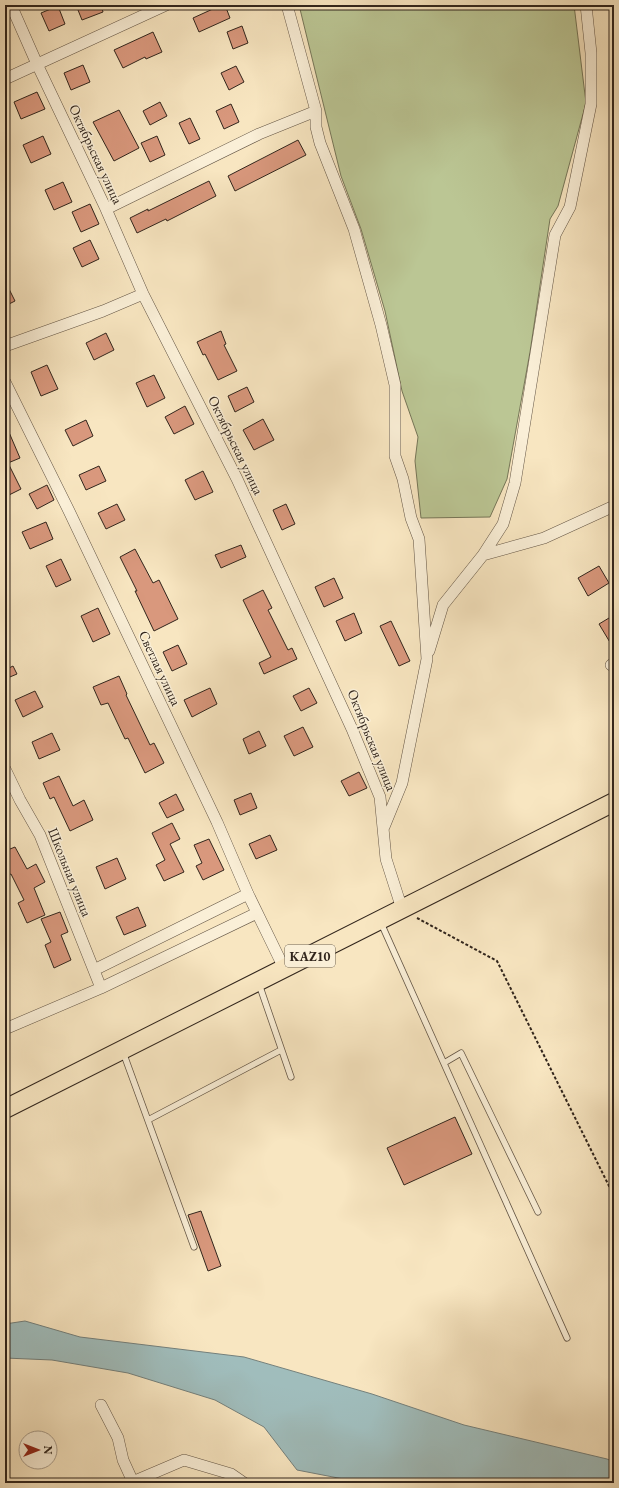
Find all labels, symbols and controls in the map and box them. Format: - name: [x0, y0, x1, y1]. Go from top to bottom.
- street label: Октябрьская улица: [65, 101, 127, 207]
- street label: Октябрьская улица: [204, 393, 268, 498]
- street label: Светлая улица: [135, 628, 185, 709]
- street label: Октябрьская улица: [343, 687, 401, 794]
- street label: Школьная улица: [44, 825, 96, 919]
- road number: KAZ10: [285, 945, 335, 967]
- north arrow: [18, 1430, 58, 1470]
- text: N: [41, 1446, 55, 1455]

